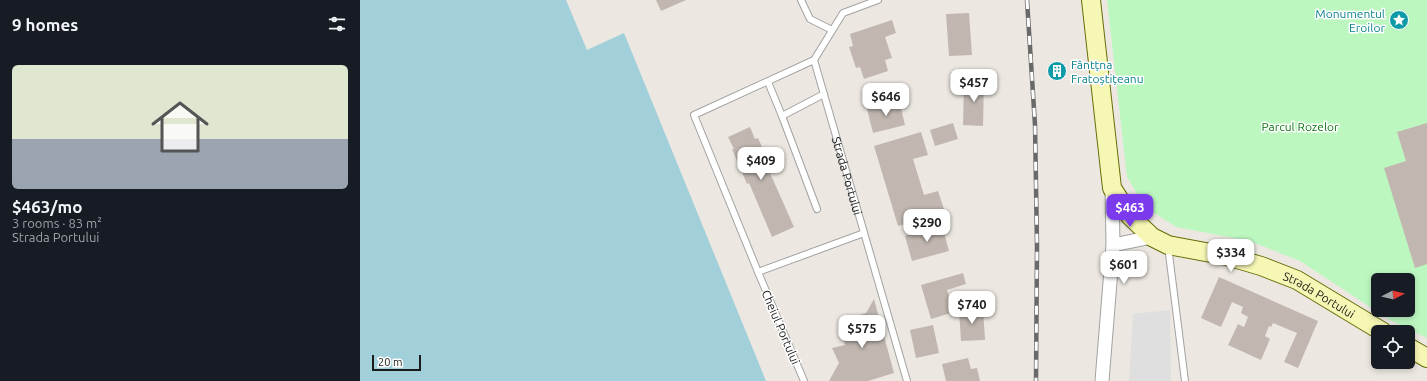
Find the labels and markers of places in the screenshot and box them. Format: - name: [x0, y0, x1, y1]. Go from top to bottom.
- place label: Monumentul Eroilor: [1315, 7, 1385, 34]
- place icon: Monumentul Eroilor: [1388, 9, 1410, 31]
- place label: Fântțna Fratoștițeanu: [1071, 58, 1144, 85]
- building icon: Fântțna Fratoștițeanu: [1046, 60, 1068, 82]
- pin: $457: [950, 69, 998, 103]
- pin: $646: [862, 83, 910, 117]
- pin: $409: [737, 147, 785, 181]
- pin: $463: [1106, 194, 1154, 228]
- pin: $290: [903, 209, 951, 243]
- pin: $334: [1207, 239, 1255, 273]
- pin: $601: [1100, 251, 1148, 285]
- pin: $740: [948, 291, 996, 325]
- pin: $575: [838, 315, 886, 349]

